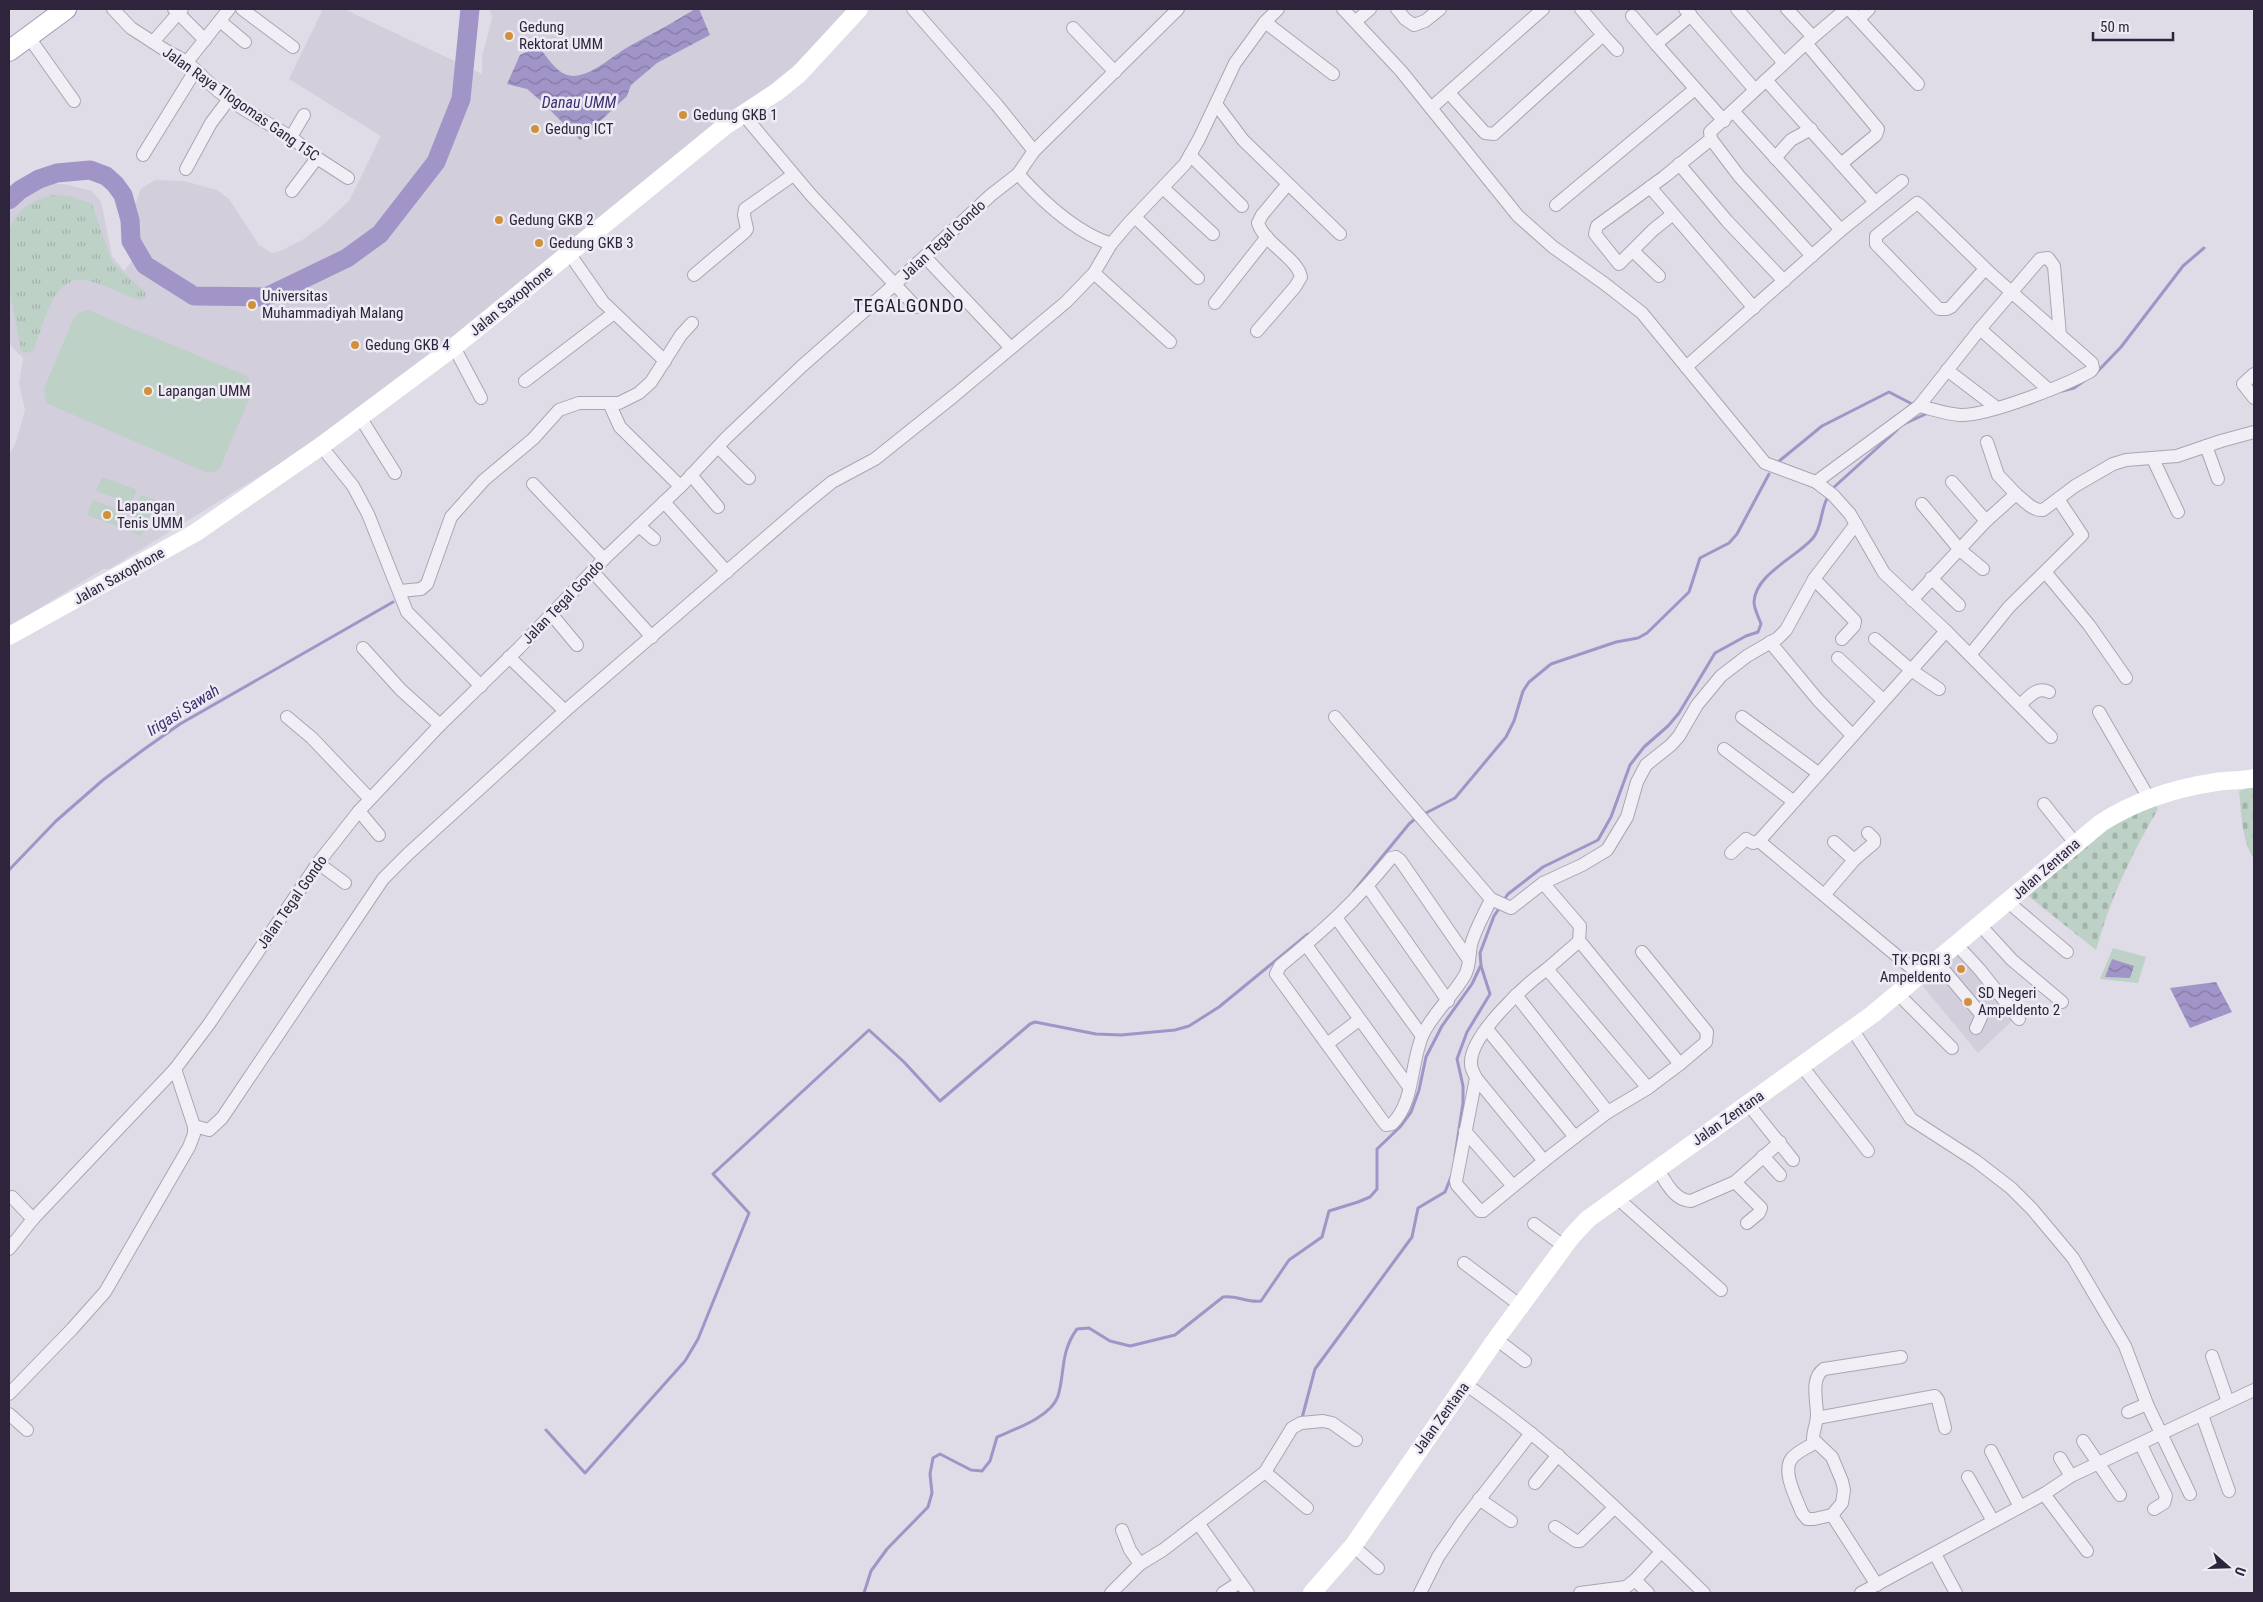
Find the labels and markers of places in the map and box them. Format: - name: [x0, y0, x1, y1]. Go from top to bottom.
- place label: Gedung Rektorat UMM: [519, 18, 603, 53]
- marker: Gedung Rektorat UMM: [503, 30, 515, 42]
- place label: Gedung GKB 1: [693, 106, 778, 124]
- marker: Gedung GKB 1: [677, 109, 689, 121]
- place label: Gedung ICT: [545, 120, 614, 138]
- marker: Gedung ICT: [529, 123, 541, 135]
- place label: Gedung GKB 2: [509, 211, 594, 229]
- marker: Gedung GKB 2: [493, 214, 505, 226]
- place label: Gedung GKB 3: [549, 234, 634, 252]
- marker: Gedung GKB 3: [533, 237, 545, 249]
- place label: Universitas Muhammadiyah Malang: [262, 287, 403, 322]
- marker: Universitas Muhammadiyah Malang: [246, 299, 258, 311]
- place label: Gedung GKB 4: [365, 336, 450, 354]
- marker: Gedung GKB 4: [349, 339, 361, 351]
- place label: Lapangan UMM: [158, 382, 251, 400]
- marker: Lapangan UMM: [142, 385, 154, 397]
- place label: Lapangan Tenis UMM: [117, 497, 183, 532]
- marker: Lapangan Tenis UMM: [101, 509, 113, 521]
- place label: TK PGRI 3 Ampeldento: [1880, 951, 1951, 986]
- marker: TK PGRI 3 Ampeldento: [1955, 963, 1967, 975]
- place label: SD Negeri Ampeldento 2: [1978, 984, 2060, 1019]
- marker: SD Negeri Ampeldento 2: [1962, 996, 1974, 1008]

